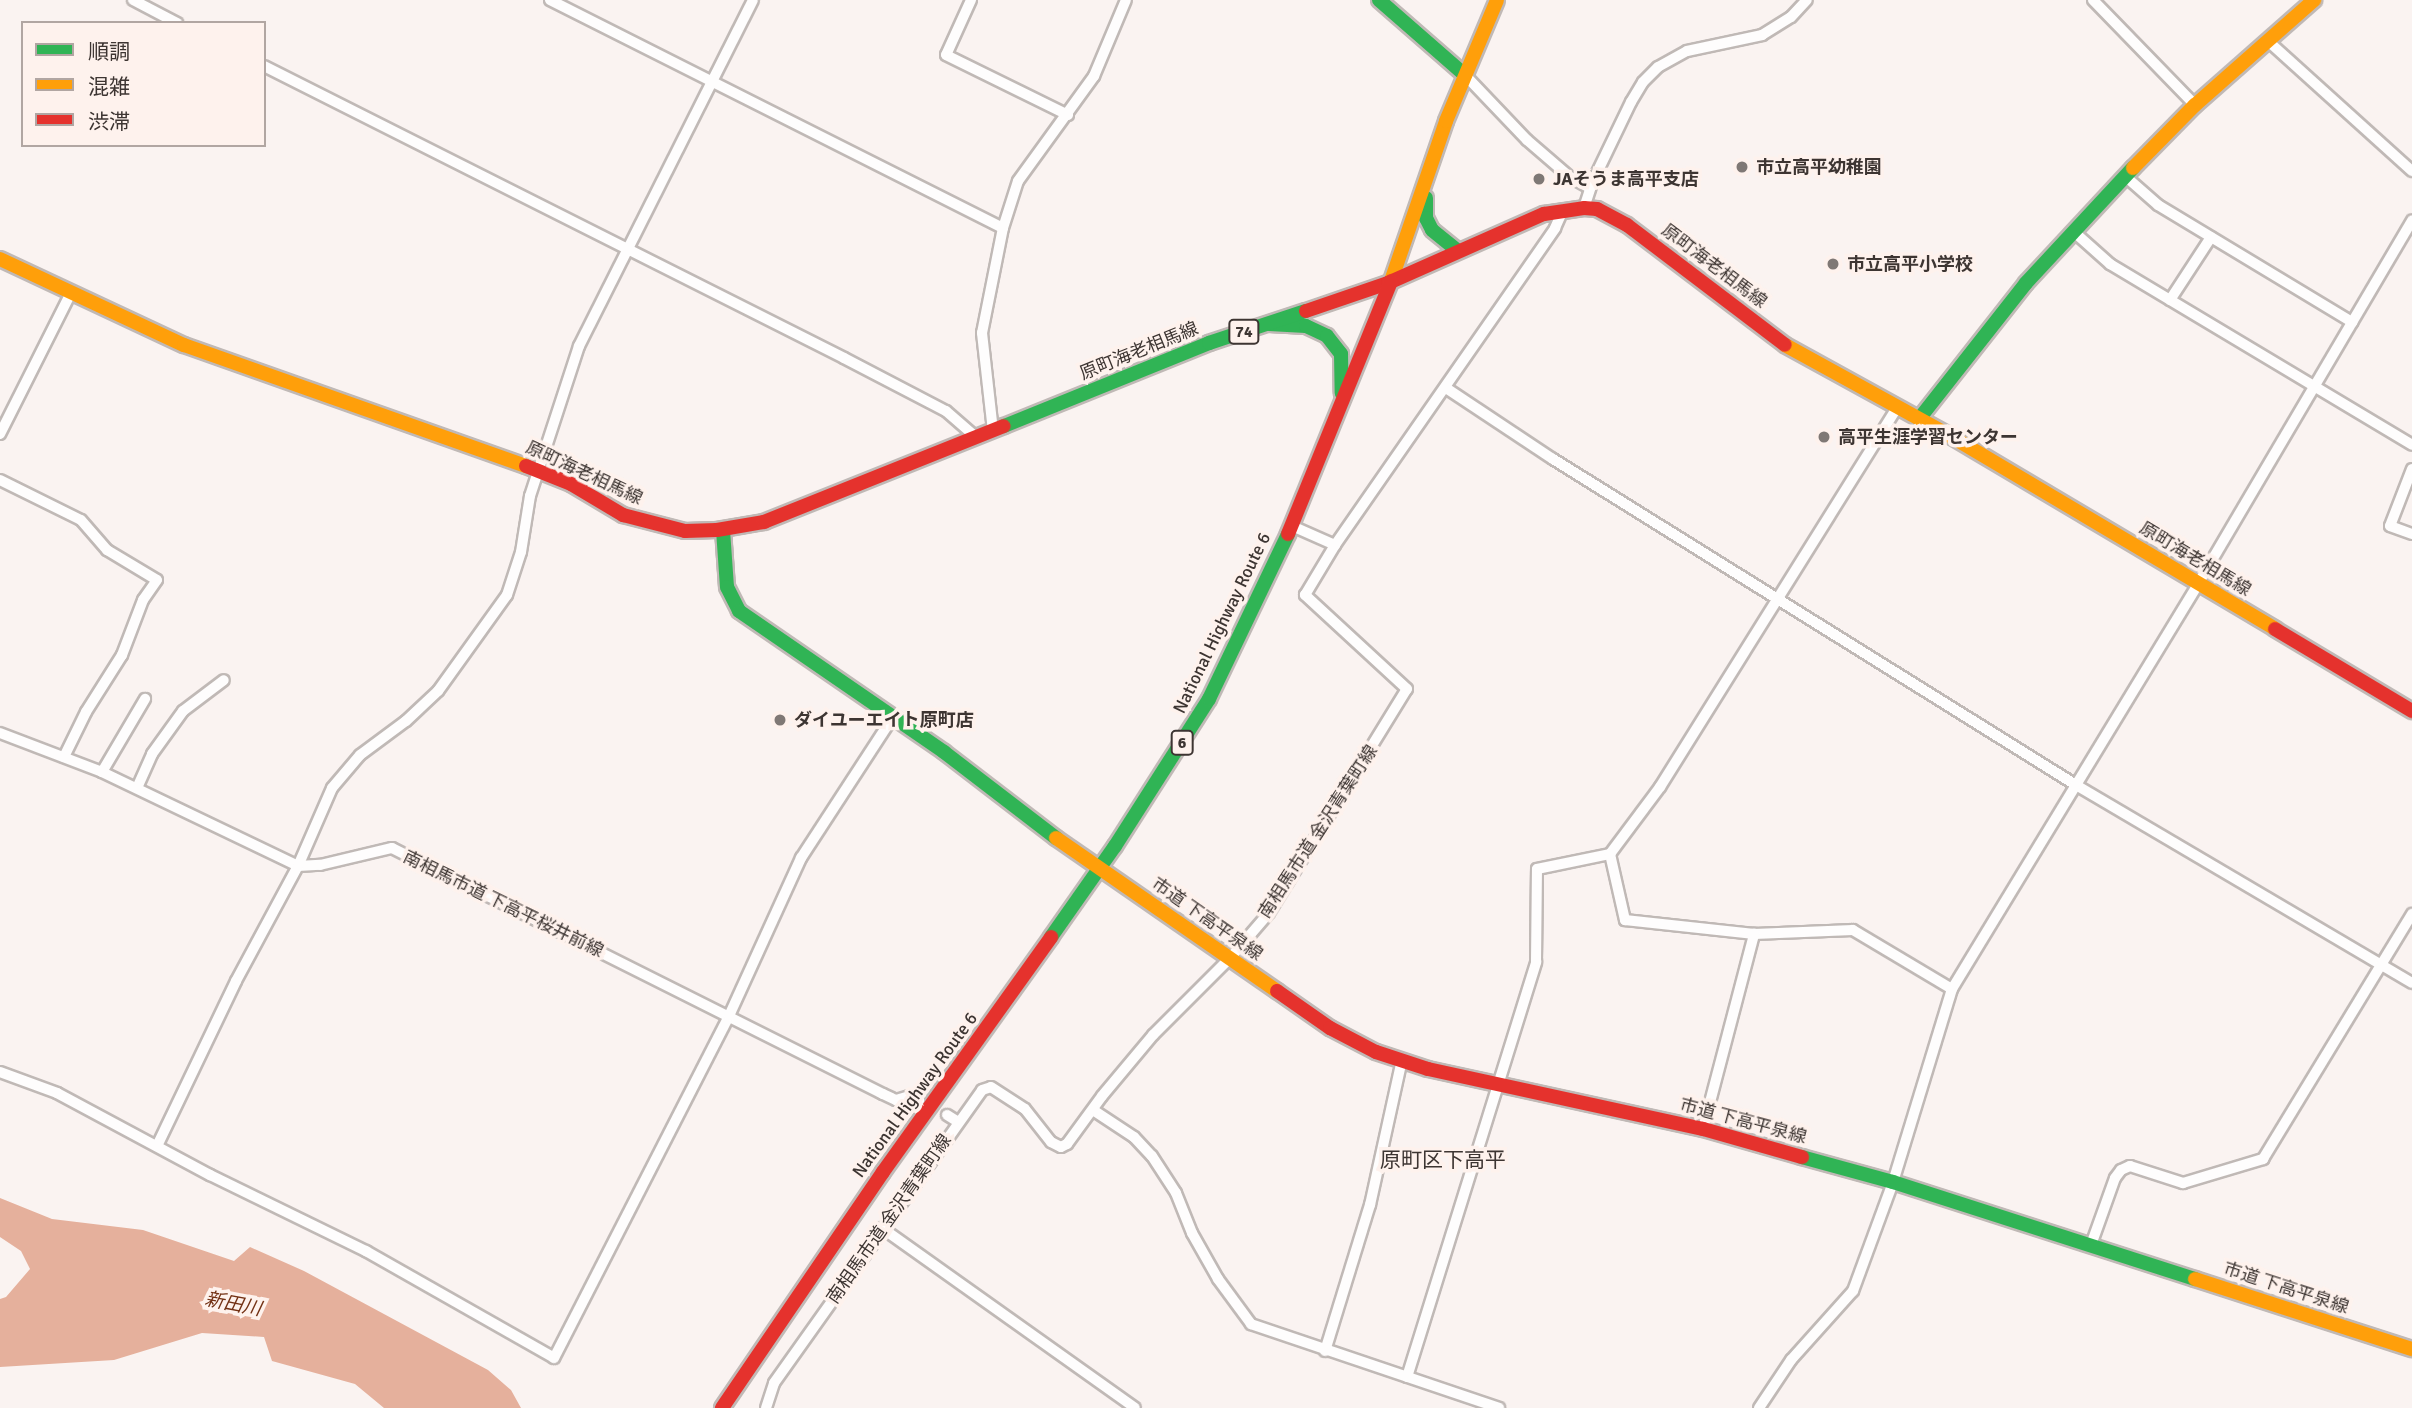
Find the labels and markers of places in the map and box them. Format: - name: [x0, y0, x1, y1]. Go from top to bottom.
- place label: 市立高平幼稚園: [1756, 156, 1882, 178]
- marker: 市立高平幼稚園: [1734, 159, 1750, 175]
- place label: JAそうま高平支店: [1553, 168, 1699, 190]
- marker: JAそうま高平支店: [1531, 171, 1547, 187]
- place label: 市立高平小学校: [1847, 253, 1973, 275]
- marker: 市立高平小学校: [1825, 256, 1841, 272]
- place label: 高平生涯学習センター: [1838, 426, 2018, 448]
- marker: 高平生涯学習センター: [1816, 429, 1832, 445]
- place label: ダイユーエイト原町店: [794, 709, 974, 731]
- marker: ダイユーエイト原町店: [772, 712, 788, 728]

